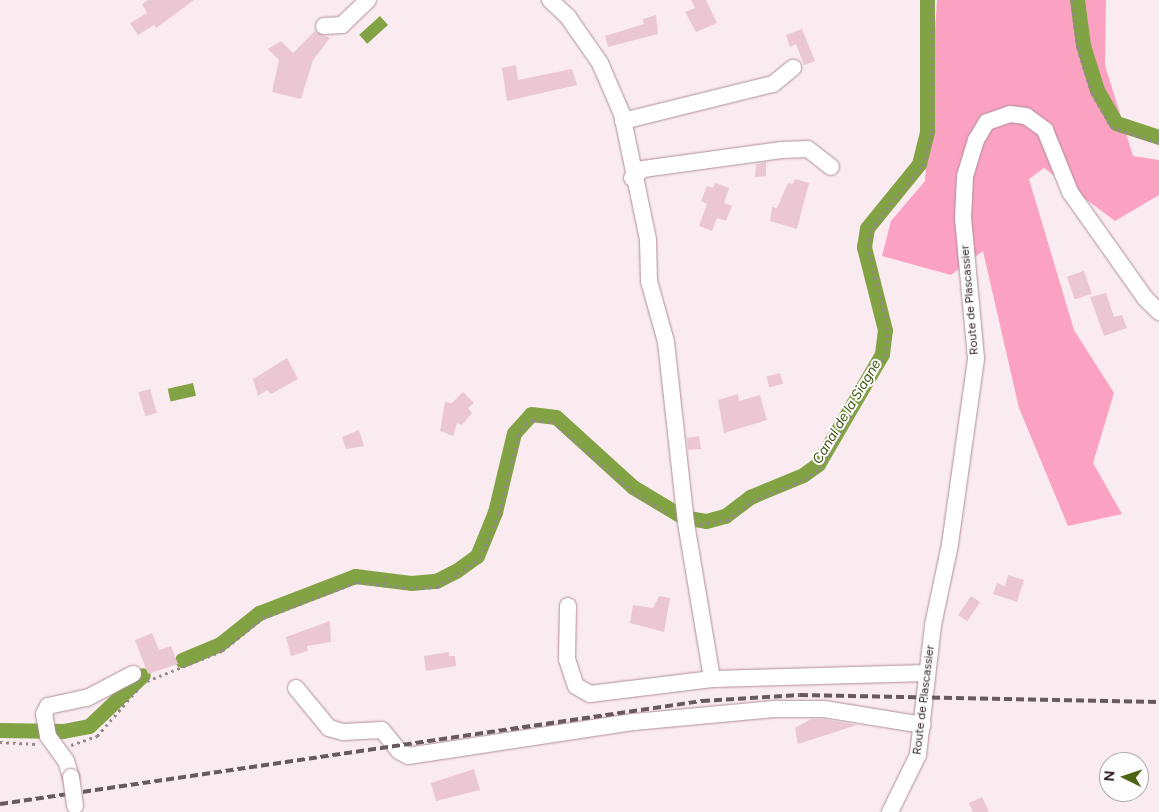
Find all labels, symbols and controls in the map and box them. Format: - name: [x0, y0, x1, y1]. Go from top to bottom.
- street label: Route de Plascassier: [958, 244, 982, 356]
- water label: Canal de la Siagne: [809, 357, 885, 467]
- street label: Route de Plascassier: [910, 644, 938, 756]
- north arrow: [1099, 752, 1149, 802]
- text: N: [1101, 770, 1118, 782]

